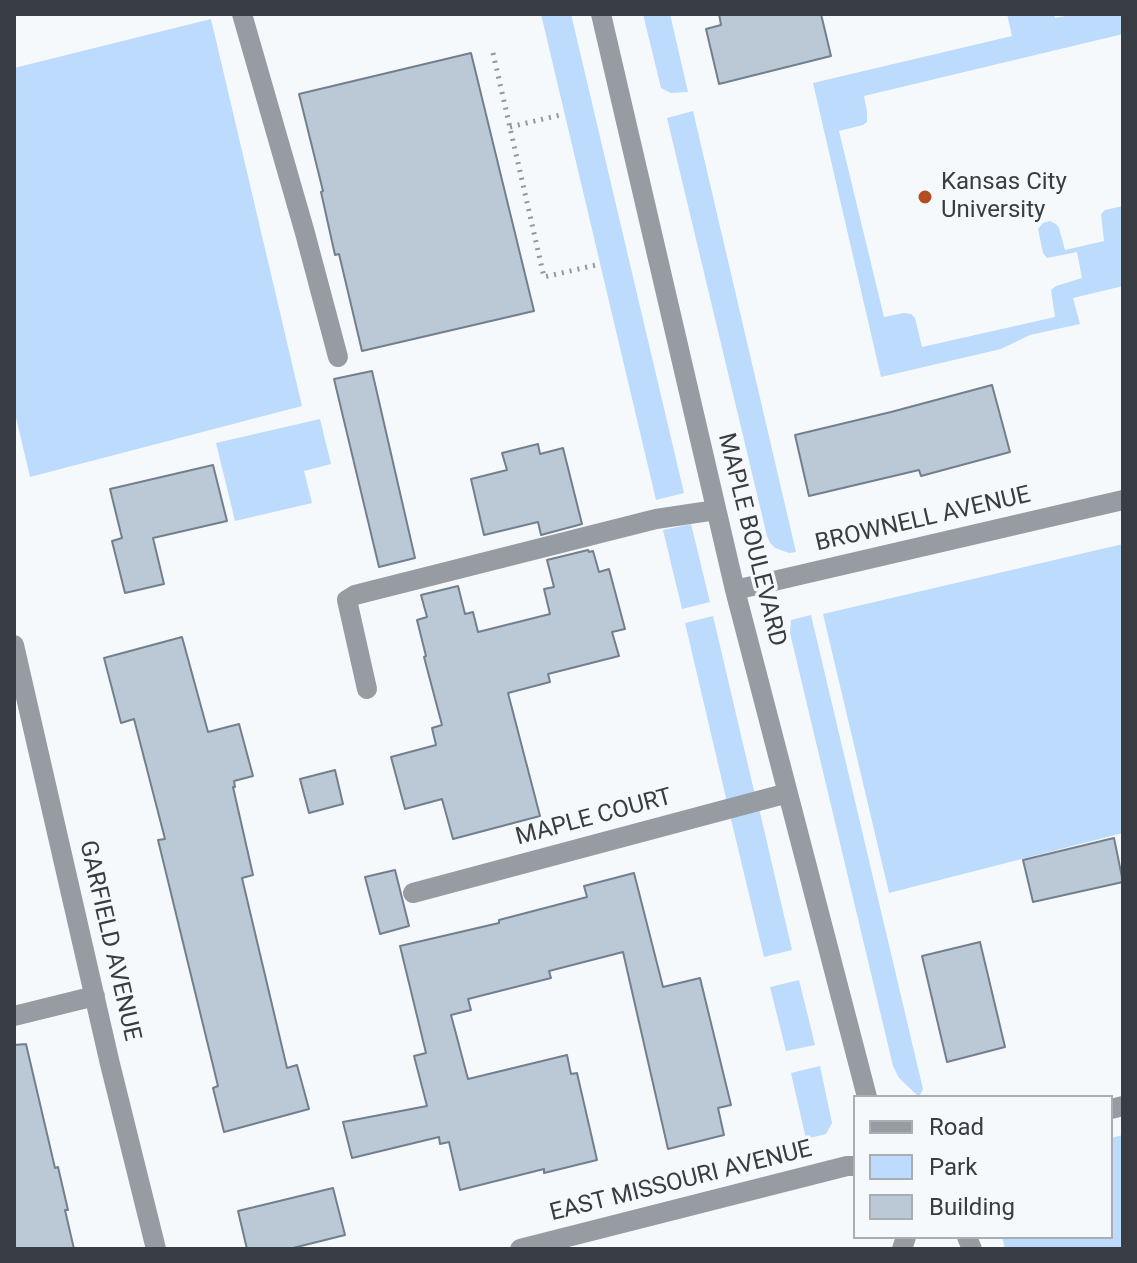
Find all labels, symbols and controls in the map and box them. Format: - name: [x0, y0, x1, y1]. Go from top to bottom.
- place label: Kansas City University: [941, 169, 1067, 225]
- marker: Kansas City University: [916, 188, 934, 206]
- street label: MAPLE BOULEVARD: [711, 430, 791, 650]
- street label: BROWNELL AVENUE: [813, 481, 1033, 559]
- street label: MAPLE COURT: [513, 783, 675, 853]
- street label: GARFIELD AVENUE: [72, 838, 146, 1044]
- legend: [853, 1095, 1113, 1239]
- text: Road: [929, 1113, 984, 1141]
- street label: EAST MISSOURI AVENUE: [547, 1135, 815, 1229]
- text: Park: [929, 1153, 977, 1181]
- text: Building: [929, 1193, 1015, 1221]

